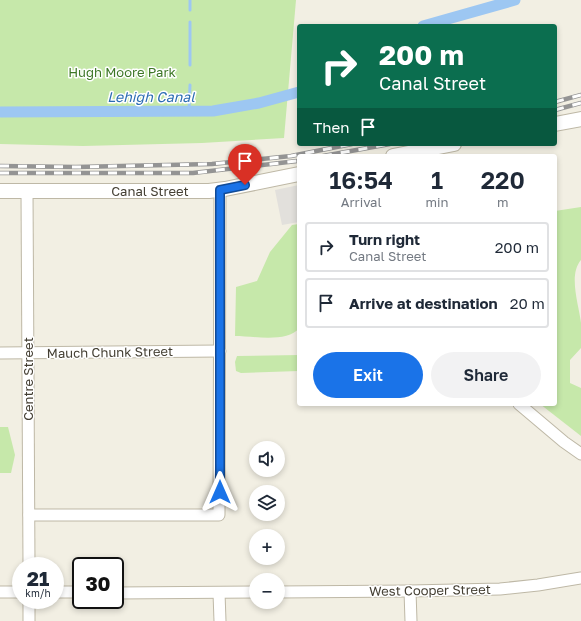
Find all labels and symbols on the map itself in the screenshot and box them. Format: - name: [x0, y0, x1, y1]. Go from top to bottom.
- park label: Hugh Moore Park: [68, 64, 176, 80]
- water label: Lehigh Canal: [107, 88, 195, 105]
- pin: [228, 144, 262, 185]
- street label: Canal Street: [111, 183, 189, 199]
- street label: Centre Street: [20, 337, 36, 421]
- street label: Mauch Chunk Street: [47, 343, 173, 361]
- position arrow: [199, 471, 241, 513]
- speed limit sign: 30: [72, 557, 124, 609]
- street label: West Cooper Street: [369, 581, 491, 599]

